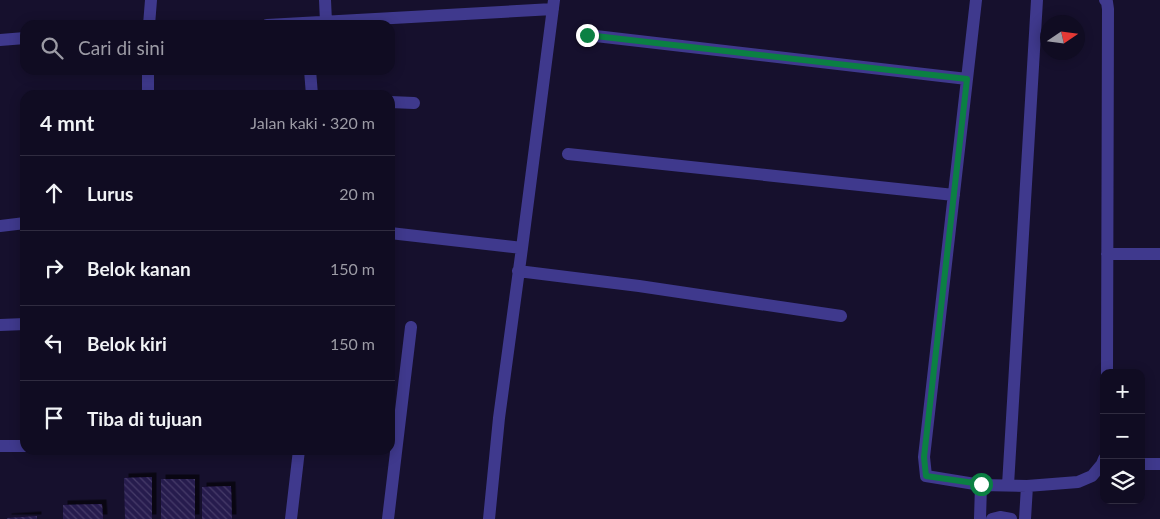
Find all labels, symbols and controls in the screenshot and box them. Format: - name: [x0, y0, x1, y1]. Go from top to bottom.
- north arrow: [1040, 15, 1085, 60]
- search box: [20, 20, 395, 75]
- route end: [576, 24, 599, 47]
- icon: search: [38, 34, 66, 62]
- text: Cari di sini: [78, 36, 165, 59]
- text: 4 mnt: [40, 110, 94, 135]
- text: Jalan kaki · 320 m: [250, 113, 375, 132]
- icon: ahead: [40, 179, 68, 207]
- text: Lurus: [87, 182, 133, 205]
- text: 20 m: [339, 184, 375, 203]
- icon: right: [40, 254, 68, 282]
- text: Belok kanan: [87, 257, 191, 280]
- text: 150 m: [330, 259, 375, 278]
- icon: left: [40, 329, 68, 357]
- text: Belok kiri: [87, 332, 167, 355]
- text: 150 m: [330, 334, 375, 353]
- map controls: [1100, 369, 1145, 504]
- button: +: [1100, 369, 1145, 414]
- icon: arrive: [40, 404, 68, 432]
- text: Tiba di tujuan: [87, 407, 202, 430]
- button: −: [1100, 414, 1145, 459]
- button: layers: [1100, 459, 1145, 504]
- route start: [970, 473, 993, 496]

